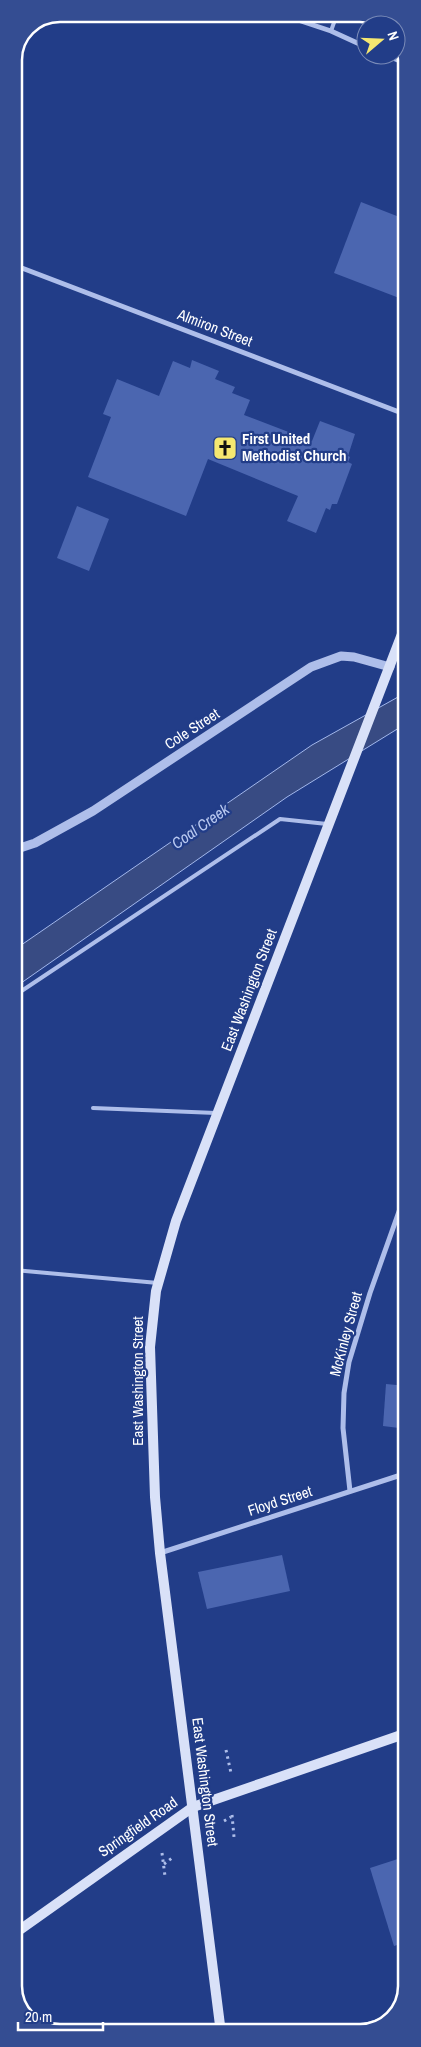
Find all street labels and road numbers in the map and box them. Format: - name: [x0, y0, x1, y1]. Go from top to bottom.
- street label: Almiron Street: [174, 303, 256, 352]
- street label: Cole Street: [160, 703, 224, 754]
- street label: East Washington Street: [216, 925, 282, 1054]
- street label: McKinley Street: [324, 1289, 367, 1379]
- street label: East Washington Street: [127, 1316, 148, 1446]
- street label: Floyd Street: [245, 1480, 315, 1521]
- street label: East Washington Street: [187, 1716, 224, 1848]
- street label: Springfield Road: [94, 1792, 182, 1862]

